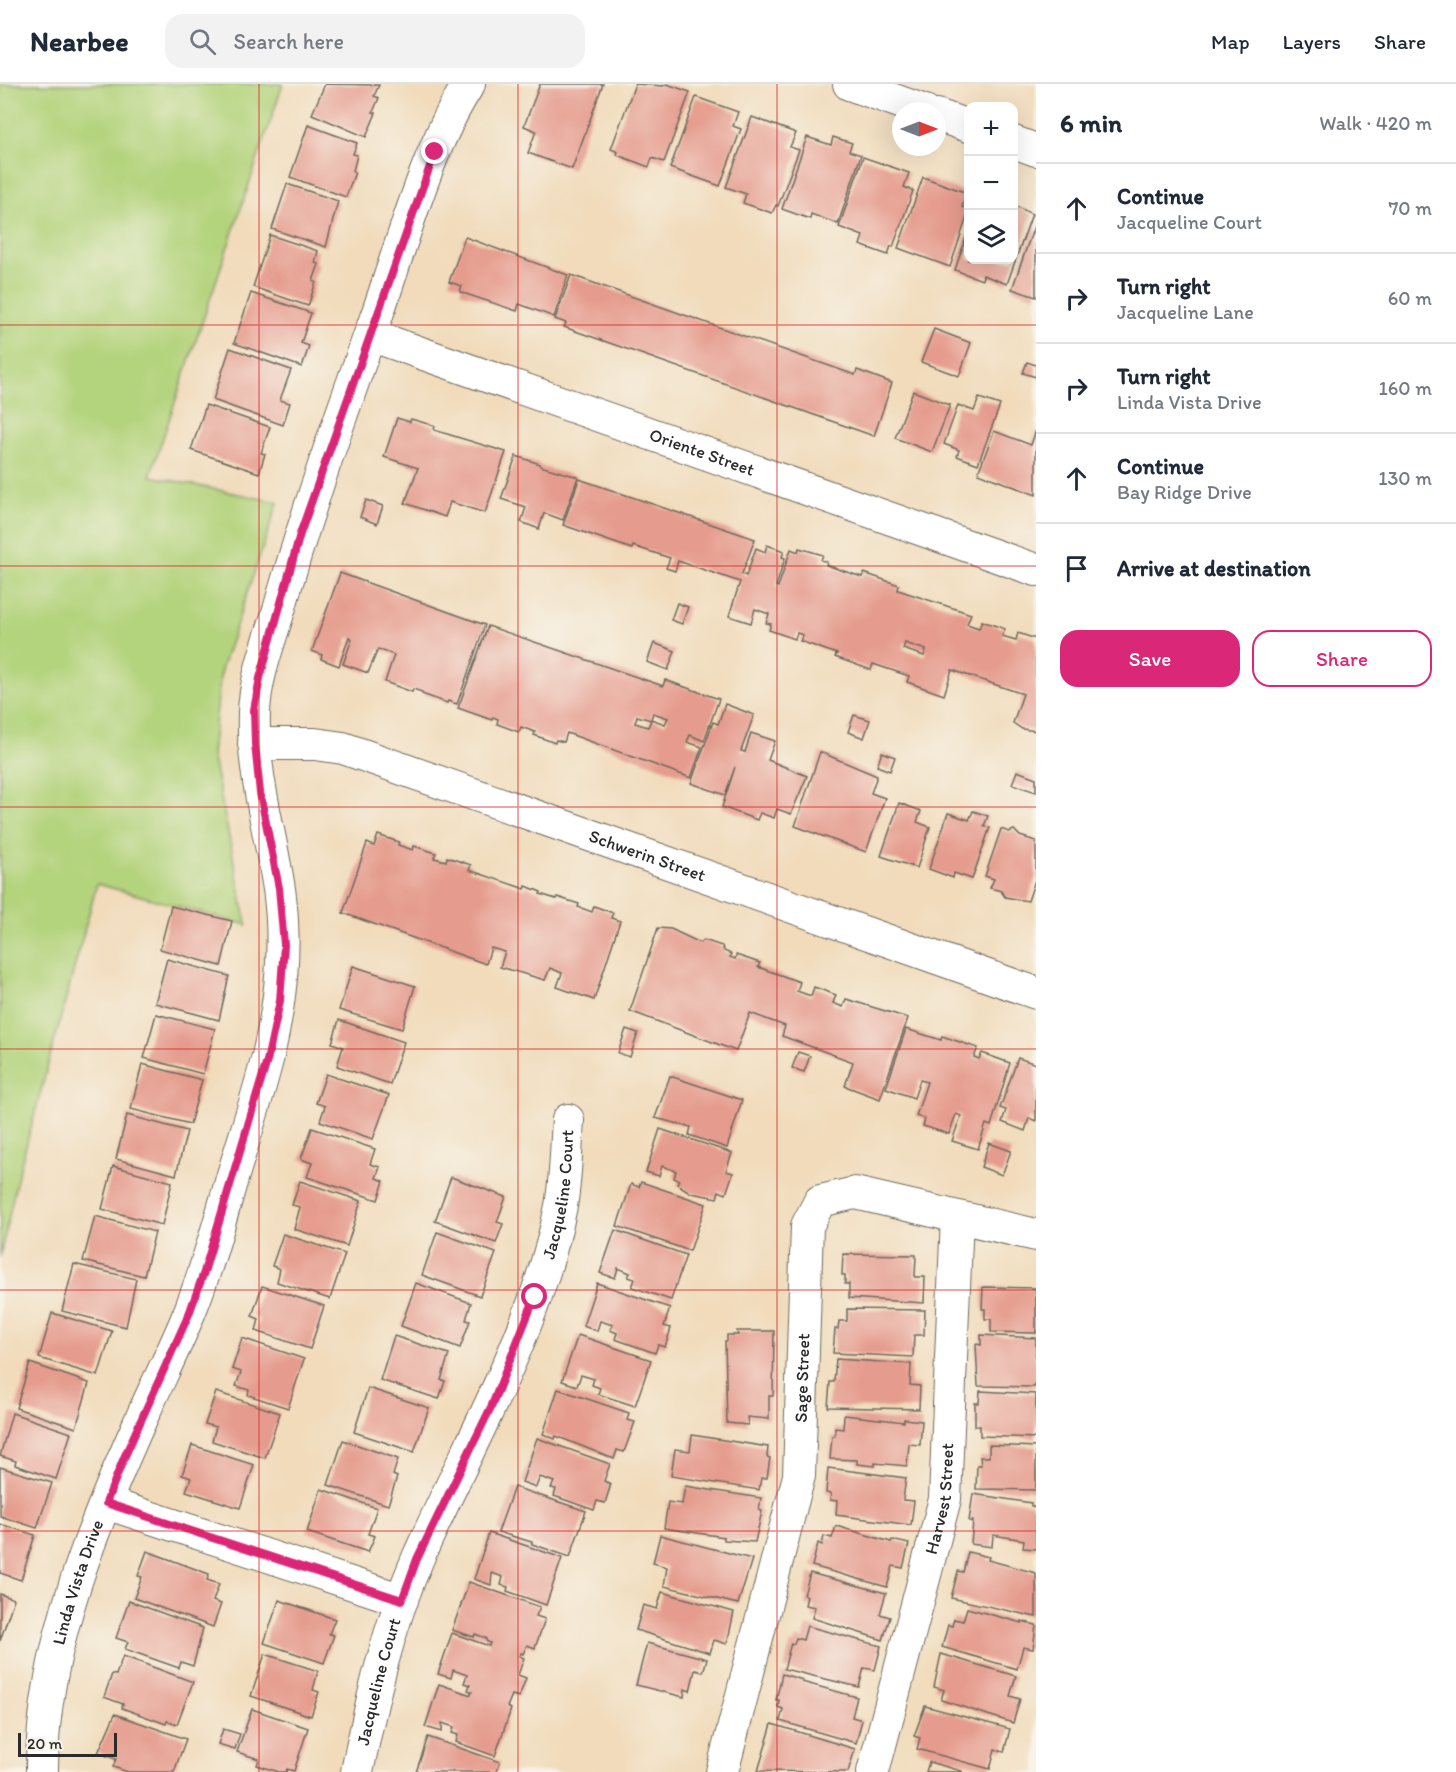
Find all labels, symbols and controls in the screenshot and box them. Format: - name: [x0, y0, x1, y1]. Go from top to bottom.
- search box: [165, 14, 585, 68]
- text: Nearbee: [30, 24, 129, 58]
- icon: search: [186, 25, 219, 58]
- text: Search here: [234, 28, 344, 55]
- text: Map: [1211, 29, 1250, 54]
- text: Layers: [1283, 29, 1341, 54]
- text: Share: [1374, 29, 1426, 54]
- north arrow: [892, 102, 946, 156]
- map controls: [964, 102, 1018, 264]
- button: +: [964, 102, 1018, 156]
- text: 6 min: [1060, 107, 1122, 139]
- text: Walk · 420 m: [1319, 111, 1432, 135]
- route end: [421, 138, 447, 164]
- button: −: [964, 156, 1018, 210]
- text: Continue: [1117, 183, 1204, 210]
- icon: ahead: [1060, 192, 1093, 225]
- text: 70 m: [1388, 196, 1432, 220]
- button: layers: [964, 210, 1018, 264]
- text: Jacqueline Court: [1117, 210, 1262, 234]
- text: Turn right: [1117, 273, 1211, 300]
- icon: right: [1060, 282, 1093, 315]
- text: 60 m: [1388, 286, 1432, 310]
- text: Jacqueline Lane: [1117, 300, 1254, 324]
- text: Turn right: [1117, 363, 1211, 390]
- icon: right: [1060, 372, 1093, 405]
- text: 160 m: [1379, 376, 1432, 400]
- text: Linda Vista Drive: [1117, 390, 1262, 414]
- street label: Oriente Street: [646, 423, 758, 481]
- text: Continue: [1117, 453, 1204, 480]
- icon: ahead: [1060, 462, 1093, 495]
- text: 130 m: [1378, 466, 1432, 490]
- text: Bay Ridge Drive: [1117, 480, 1252, 504]
- icon: arrive: [1060, 552, 1093, 585]
- text: Arrive at destination: [1117, 555, 1311, 582]
- button: Save: [1060, 630, 1240, 687]
- button: Share: [1252, 630, 1432, 687]
- street label: Schwerin Street: [586, 825, 709, 886]
- street label: Jacqueline Court: [537, 1129, 578, 1262]
- route start: [521, 1283, 547, 1309]
- street label: Sage Street: [790, 1333, 815, 1423]
- street label: Harvest Street: [920, 1442, 958, 1557]
- street label: Linda Vista Drive: [47, 1516, 108, 1647]
- street label: Jacqueline Court: [352, 1615, 406, 1747]
- scale bar: [18, 1730, 117, 1758]
- text: 20 m: [27, 1734, 62, 1753]

